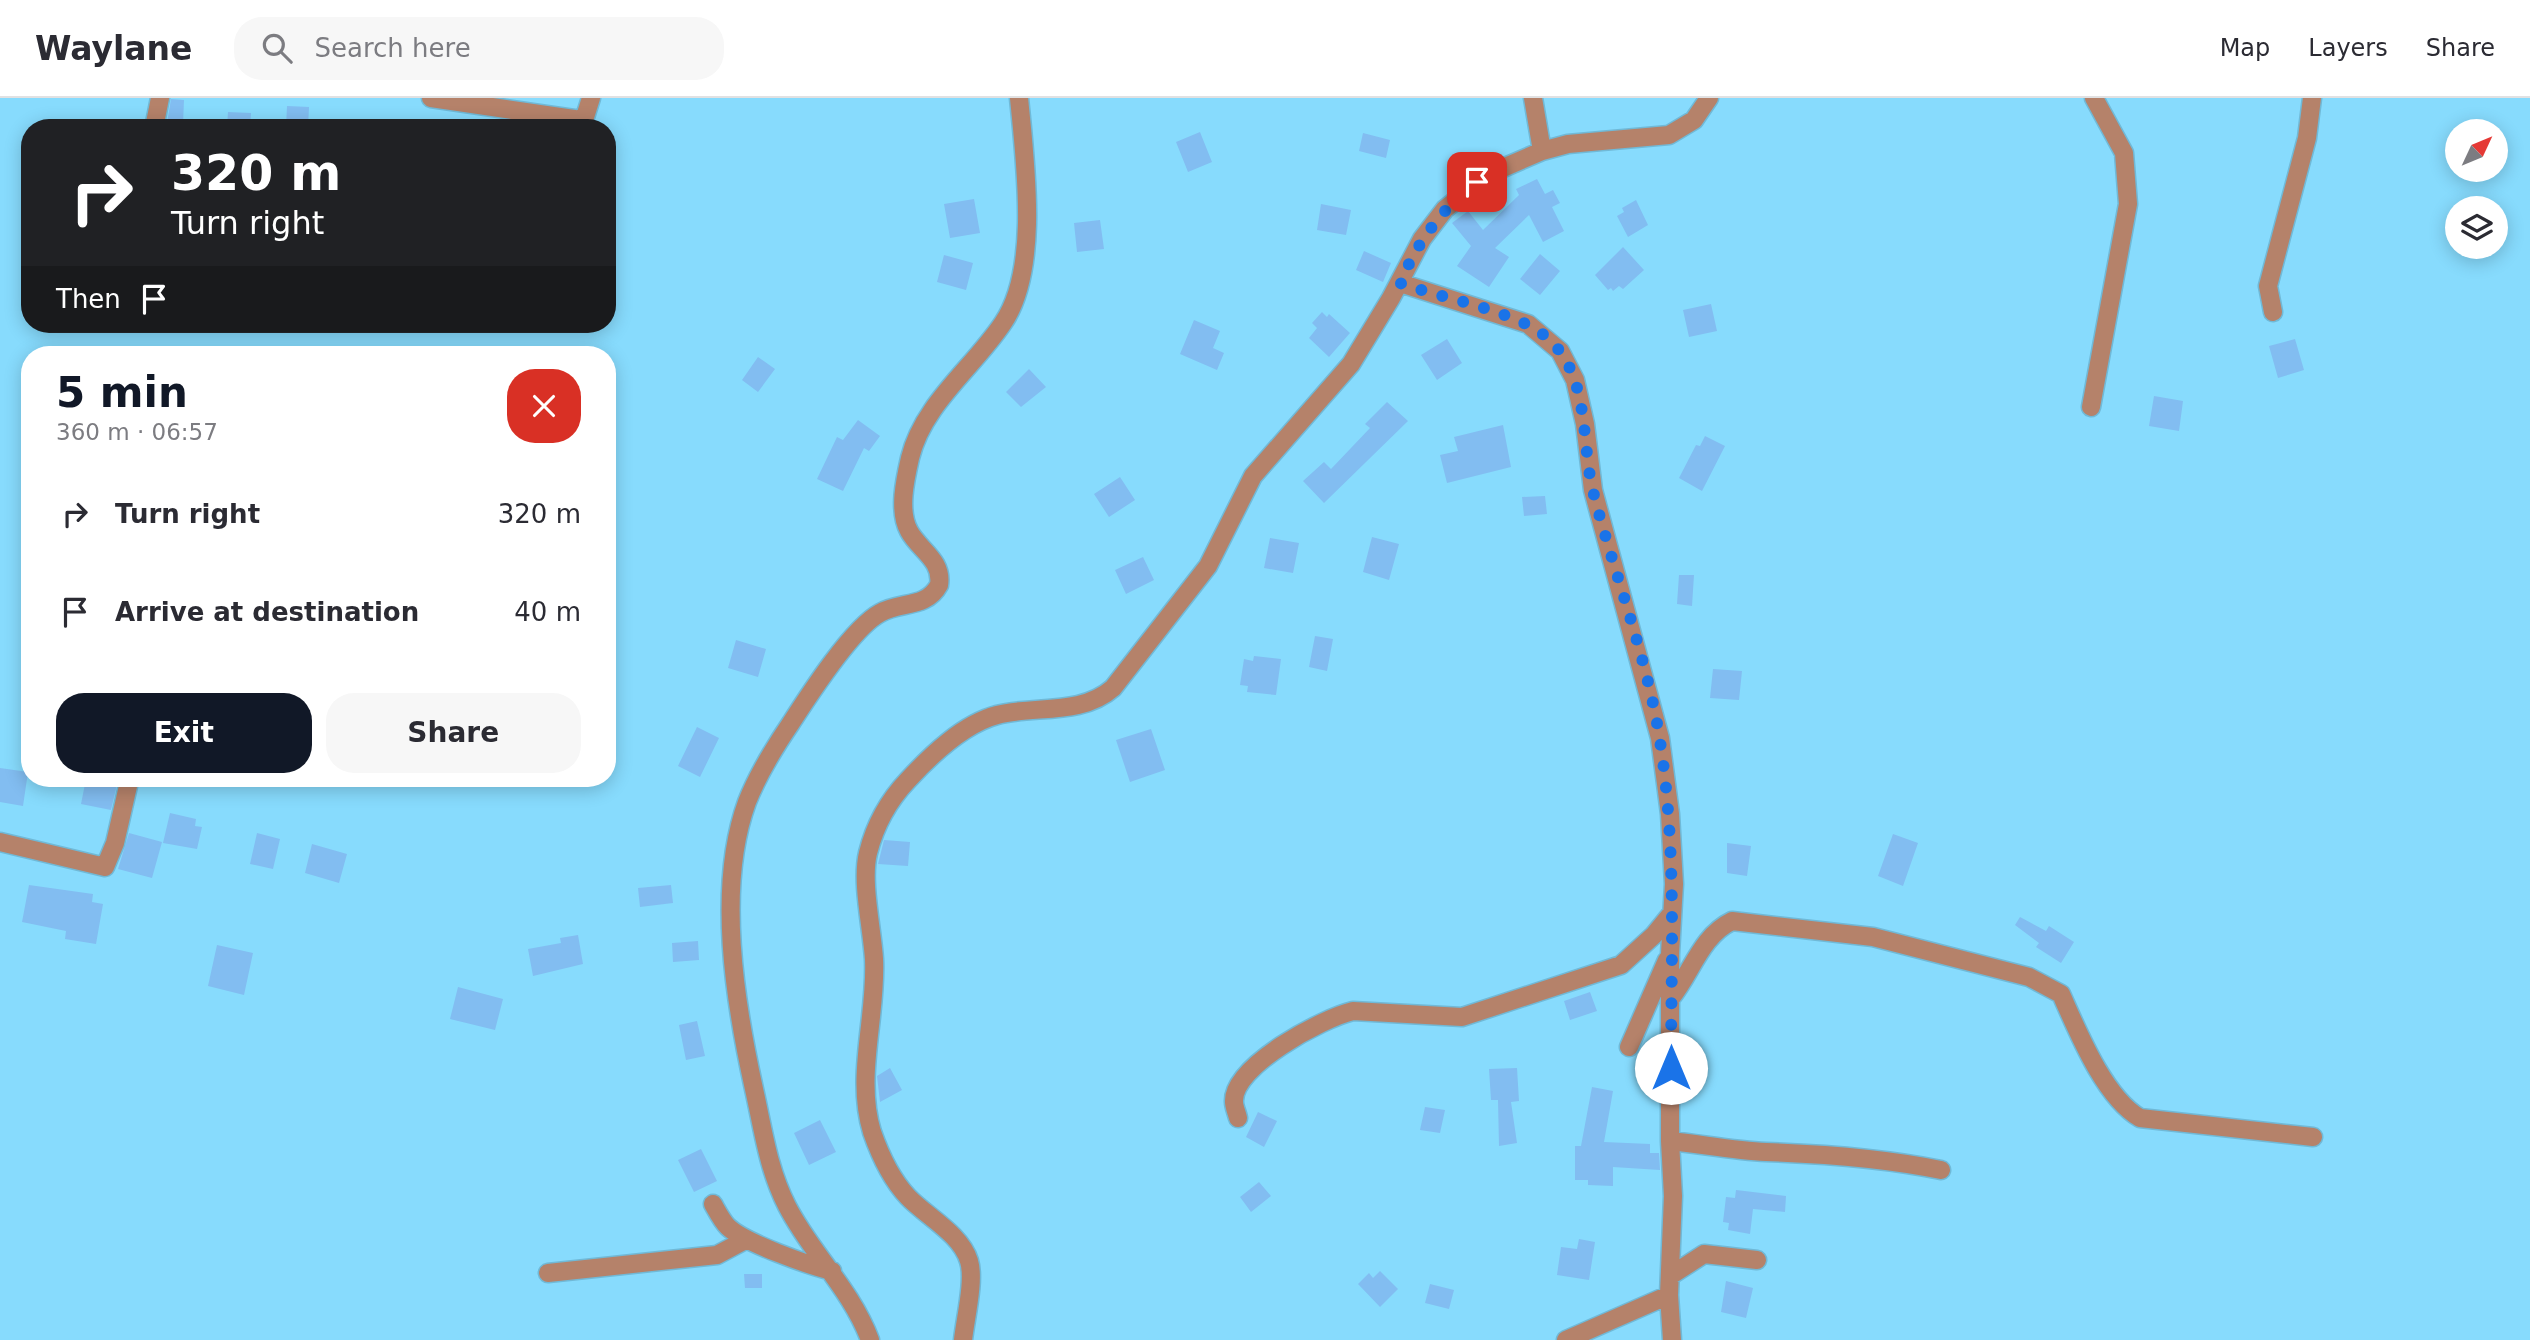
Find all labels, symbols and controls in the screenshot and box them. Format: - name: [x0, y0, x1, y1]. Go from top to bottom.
- search box: [234, 17, 724, 80]
- text: Waylane: [35, 29, 192, 68]
- icon: search: [258, 29, 296, 67]
- text: Search here: [314, 33, 471, 63]
- text: Map: [2220, 34, 2270, 62]
- text: Layers: [2308, 34, 2388, 62]
- text: Share: [2426, 34, 2495, 62]
- north arrow: [2445, 119, 2508, 182]
- map controls: [2445, 119, 2508, 259]
- text: 320 m: [171, 145, 341, 202]
- icon: right: [56, 147, 147, 238]
- pin: [1447, 152, 1507, 212]
- icon: arrive: [1458, 163, 1496, 201]
- button: layers: [2445, 196, 2508, 259]
- text: Turn right: [171, 204, 324, 242]
- icon: arrive: [135, 280, 173, 318]
- text: Then: [56, 284, 121, 314]
- text: 5 min: [56, 368, 188, 417]
- button: close: [507, 369, 581, 443]
- text: 360 m · 06:57: [56, 419, 218, 445]
- icon: right: [56, 495, 94, 533]
- text: Turn right: [115, 499, 260, 529]
- text: 320 m: [498, 499, 581, 529]
- icon: arrive: [56, 593, 94, 631]
- text: Arrive at destination: [115, 597, 419, 627]
- text: 40 m: [514, 597, 581, 627]
- button: Exit: [56, 693, 312, 773]
- button: Share: [326, 693, 581, 773]
- position arrow: [1634, 1031, 1708, 1105]

